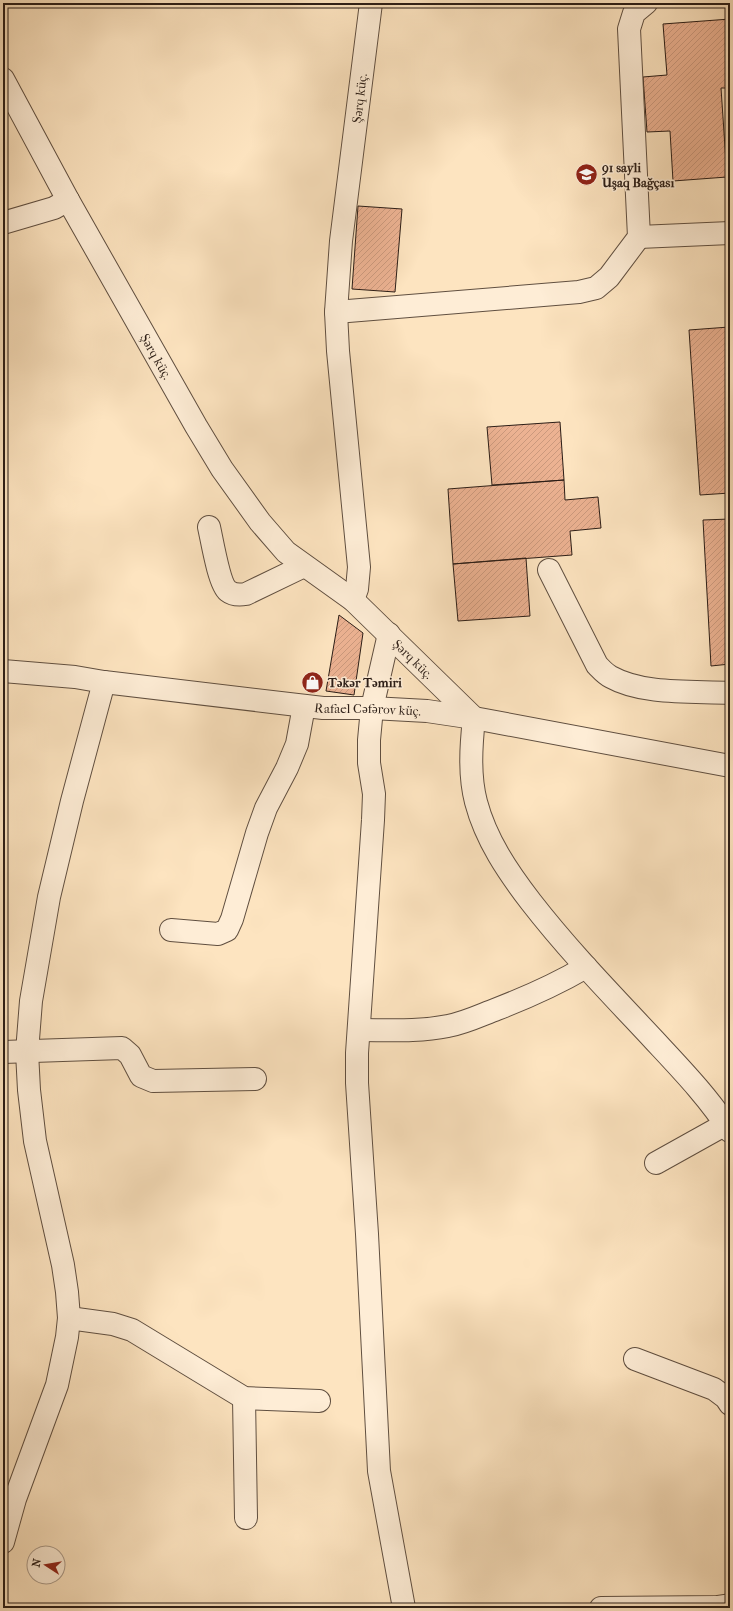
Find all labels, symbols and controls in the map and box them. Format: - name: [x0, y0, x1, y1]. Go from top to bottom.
- street label: Şərq küç.: [349, 73, 371, 124]
- place label: 91 sayli Uşaq Bağçası: [601, 160, 674, 191]
- school or university icon: 91 sayli Uşaq Bağçası: [574, 161, 600, 187]
- street label: Şərq küç.: [137, 331, 175, 382]
- street label: Şərq küç.: [390, 636, 436, 682]
- shop icon: Təkər Təmiri: [299, 669, 325, 695]
- place label: Təkər Təmiri: [327, 675, 402, 690]
- street label: Rafael Cəfərov küç.: [313, 700, 422, 720]
- north arrow: [26, 1545, 66, 1585]
- text: N: [29, 1557, 44, 1568]

